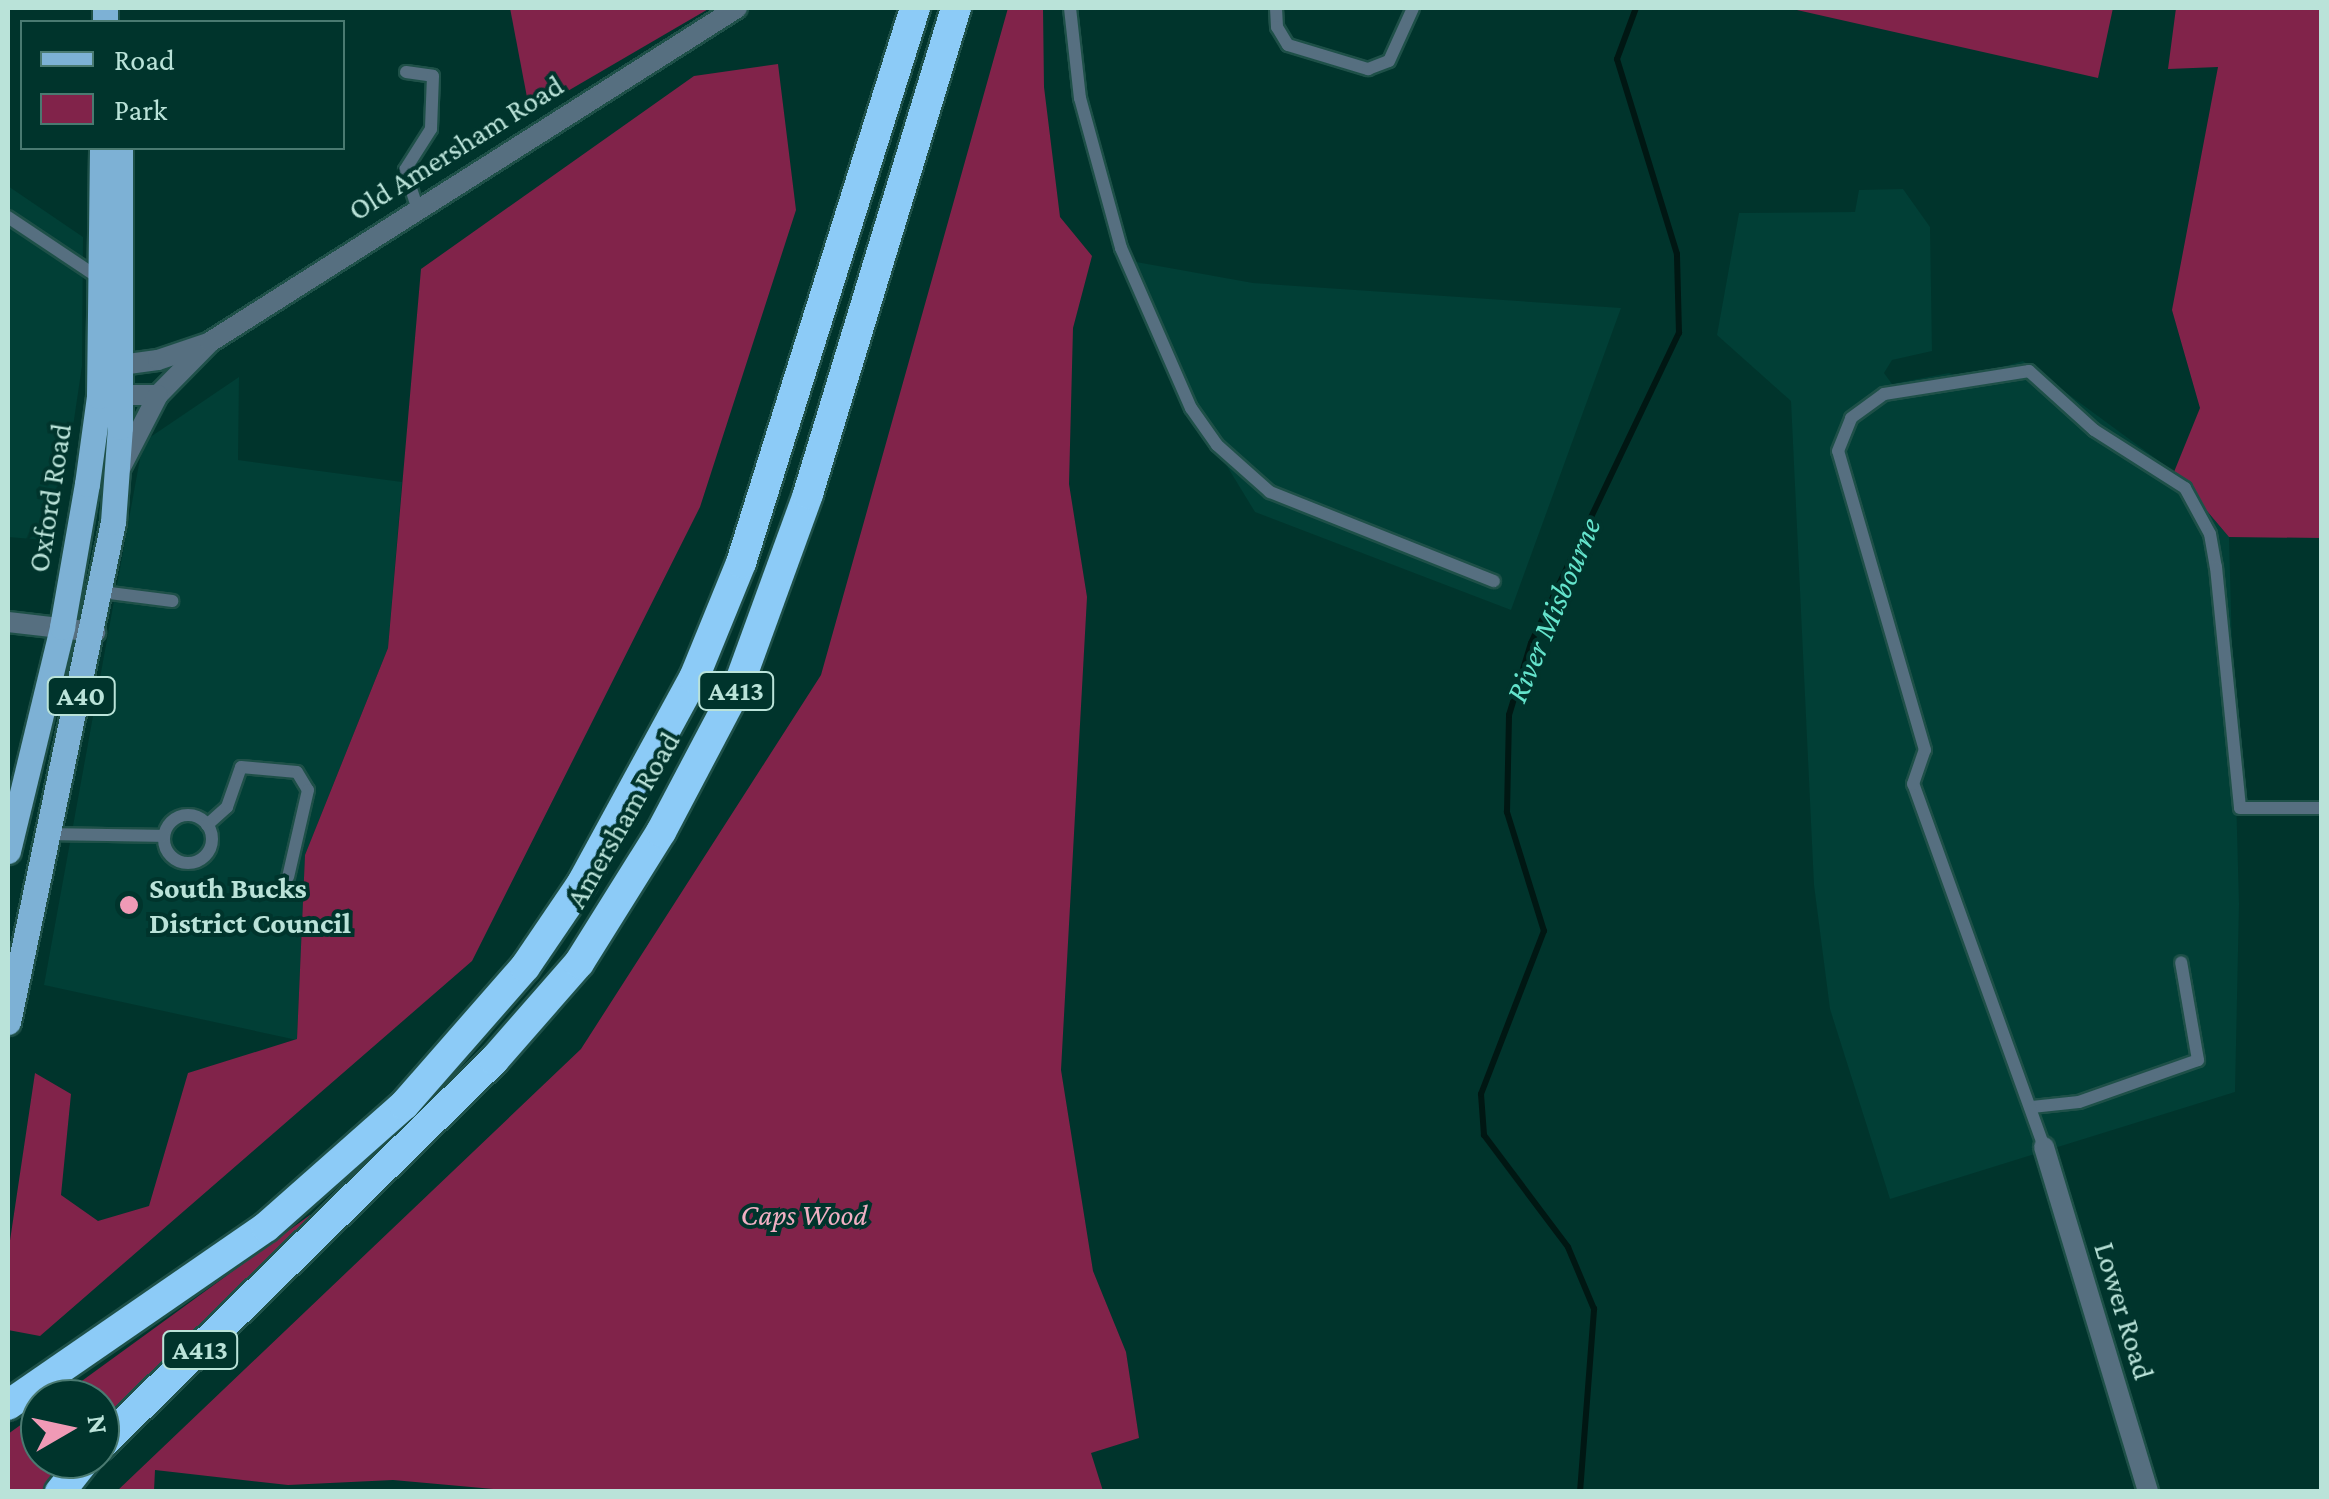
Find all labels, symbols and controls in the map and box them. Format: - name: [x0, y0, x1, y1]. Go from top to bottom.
- legend: [20, 20, 345, 150]
- text: Road: [114, 43, 175, 76]
- street label: Old Amersham Road: [342, 67, 570, 229]
- text: Park: [114, 93, 167, 126]
- street label: Oxford Road: [20, 421, 80, 575]
- water label: River Misbourne: [1497, 512, 1609, 708]
- road number: A413: [696, 668, 776, 714]
- road number: A40: [46, 673, 116, 719]
- street label: Amersham Road: [558, 726, 688, 914]
- place label: South Bucks District Council: [149, 870, 351, 940]
- marker: South Bucks District Council: [118, 894, 140, 916]
- park label: Caps Wood: [741, 1197, 867, 1233]
- street label: Lower Road: [2086, 1238, 2162, 1384]
- road number: A413: [160, 1327, 240, 1373]
- north arrow: [20, 1379, 120, 1479]
- text: N: [81, 1413, 115, 1436]

